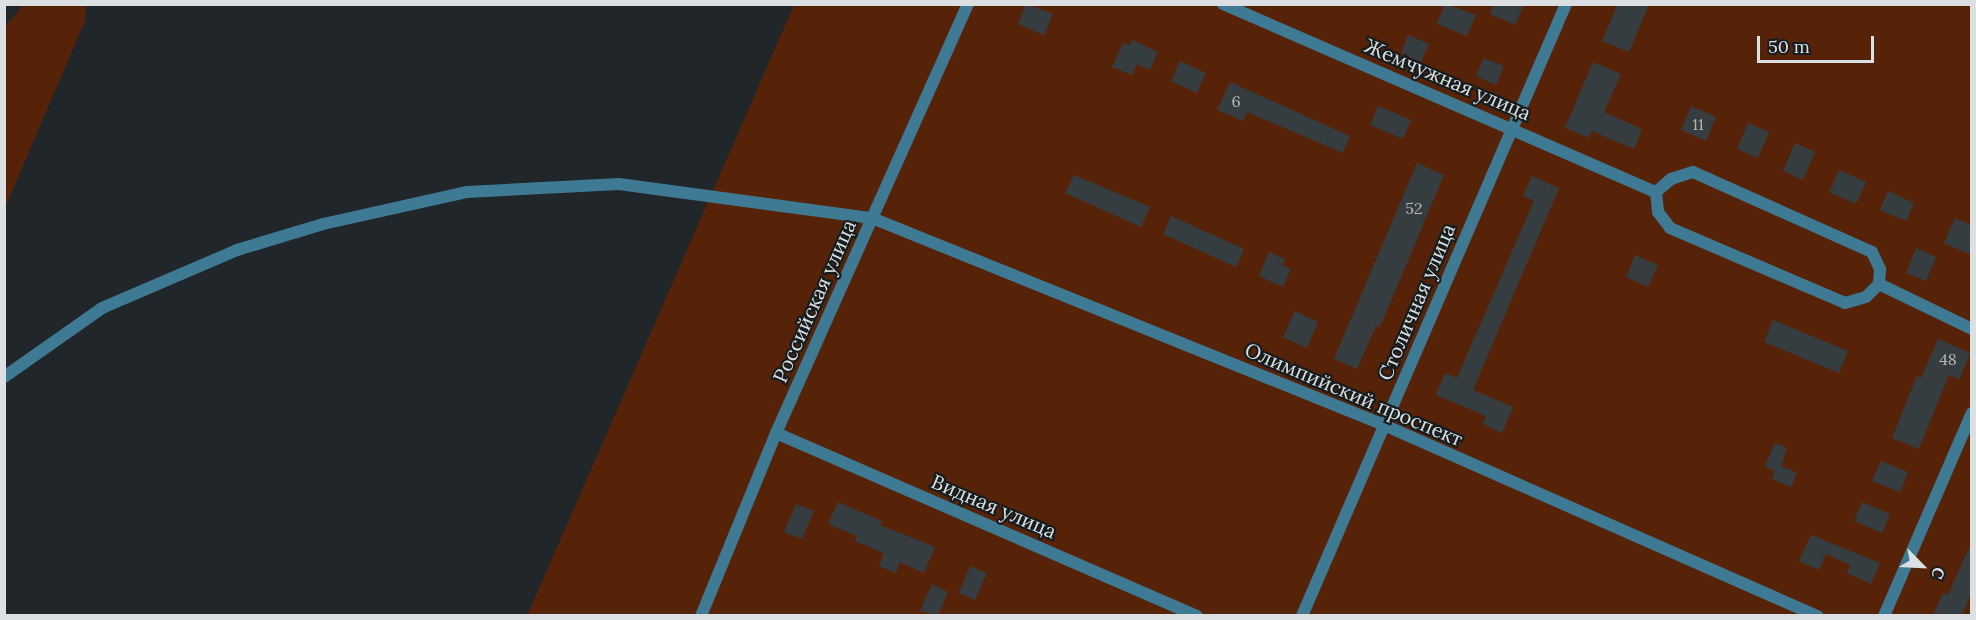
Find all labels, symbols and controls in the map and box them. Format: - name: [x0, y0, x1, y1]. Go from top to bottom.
- scale bar: [1760, 24, 1877, 62]
- street label: Жемчужная улица: [1361, 33, 1535, 125]
- text: 50 m: [1768, 35, 1810, 58]
- house number: 6: [1231, 91, 1241, 111]
- house number: 11: [1692, 114, 1704, 134]
- house number: 52: [1405, 198, 1423, 218]
- street label: Российская улица: [767, 216, 861, 386]
- street label: Столичная улица: [1372, 220, 1460, 384]
- street label: Олимпийский проспект: [1241, 337, 1467, 451]
- house number: 48: [1939, 349, 1957, 369]
- street label: Видная улица: [928, 469, 1060, 543]
- north arrow: [1892, 536, 1952, 596]
- text: С: [1927, 564, 1950, 582]

